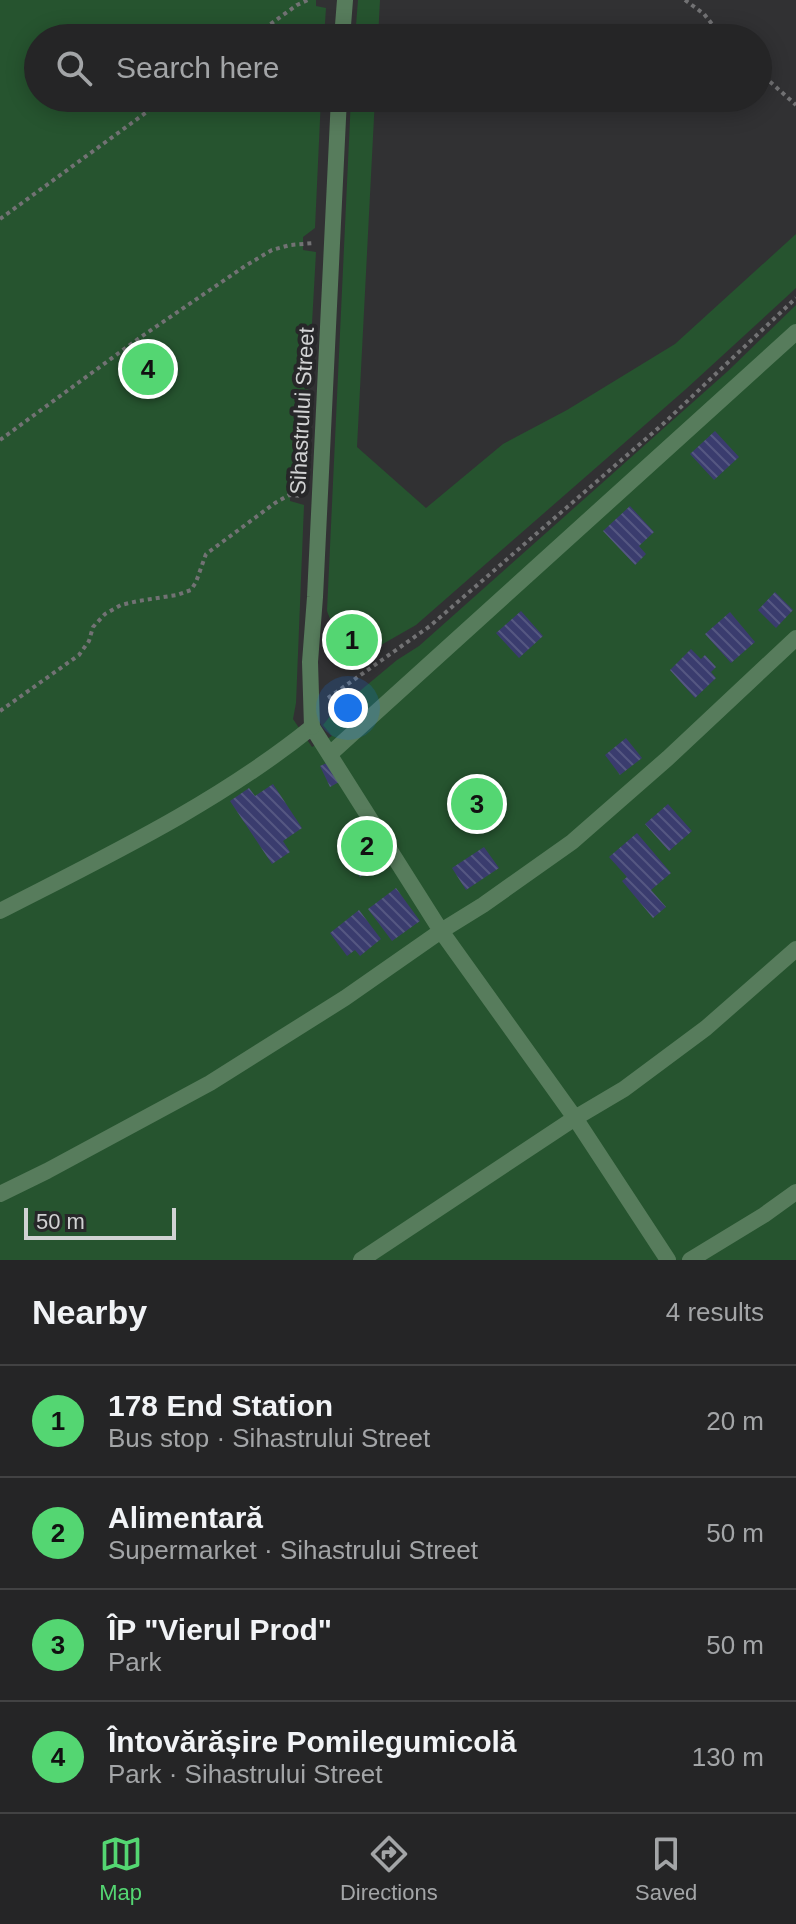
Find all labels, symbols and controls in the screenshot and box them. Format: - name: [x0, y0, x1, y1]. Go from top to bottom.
- search box: [24, 24, 772, 112]
- icon: search: [52, 46, 96, 90]
- text: Search here: [116, 51, 279, 84]
- street label: Sihastrului Street: [285, 327, 319, 495]
- pin: 4: [122, 339, 174, 399]
- pin: 1: [326, 610, 378, 670]
- your location: [328, 688, 368, 728]
- pin: 3: [451, 774, 503, 834]
- pin: 2: [341, 816, 393, 876]
- scale bar: [24, 1204, 176, 1240]
- text: 50 m: [36, 1209, 85, 1234]
- text: Nearby: [32, 1293, 147, 1331]
- text: 4 results: [666, 1297, 764, 1327]
- text: 178 End Station: [108, 1389, 333, 1422]
- text: 1: [51, 1406, 65, 1436]
- text: 20 m: [706, 1406, 764, 1436]
- text: Bus stop · Sihastrului Street: [108, 1423, 430, 1453]
- text: Alimentară: [108, 1501, 263, 1534]
- text: 2: [51, 1518, 65, 1548]
- text: 50 m: [706, 1518, 764, 1548]
- text: Supermarket · Sihastrului Street: [108, 1535, 478, 1565]
- text: ÎP "Vierul Prod": [108, 1613, 332, 1646]
- text: 3: [51, 1630, 65, 1660]
- text: 50 m: [706, 1630, 764, 1660]
- text: Park: [108, 1647, 161, 1677]
- text: Întovărășire Pomilegumicolă: [108, 1725, 516, 1758]
- text: 4: [51, 1742, 65, 1772]
- text: 130 m: [692, 1742, 764, 1772]
- text: Park · Sihastrului Street: [108, 1759, 383, 1789]
- tab: Map: [99, 1832, 143, 1906]
- tab: Directions: [340, 1832, 438, 1906]
- tab: Saved: [635, 1832, 697, 1906]

